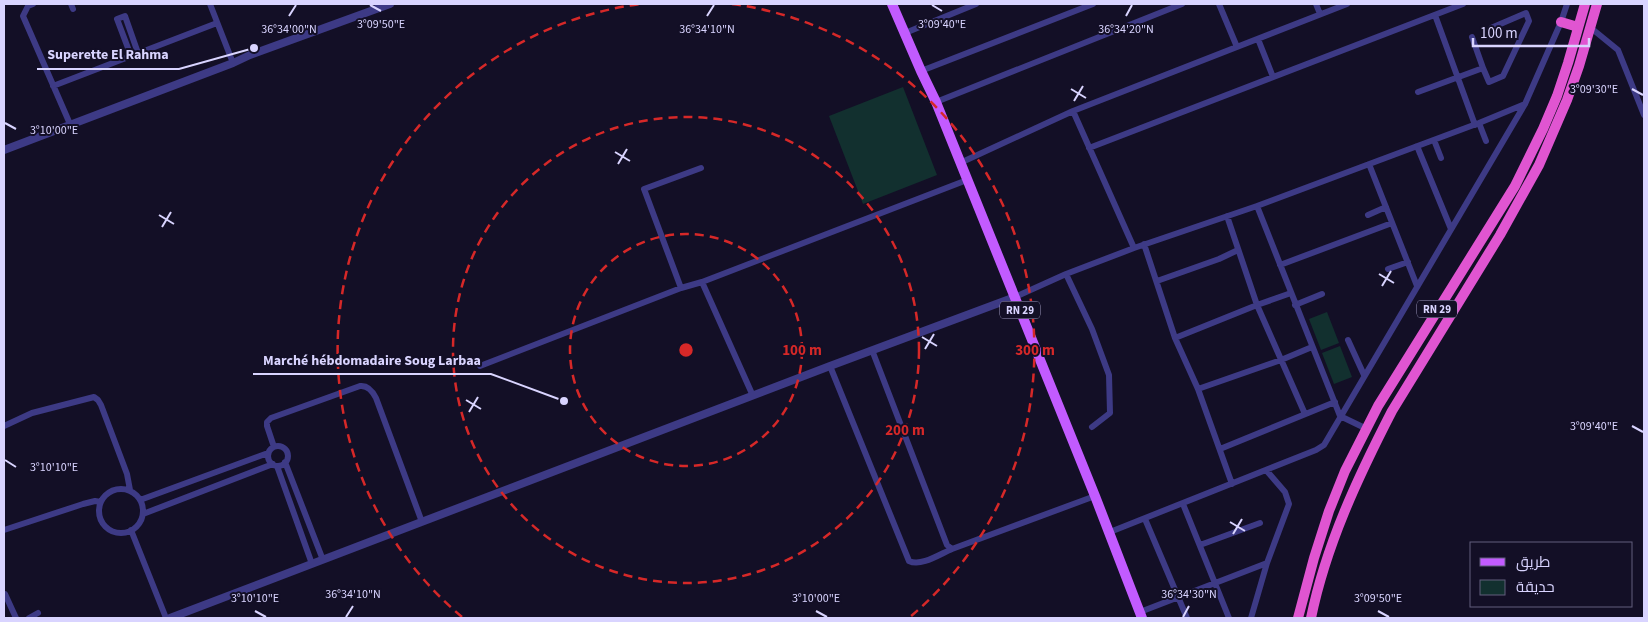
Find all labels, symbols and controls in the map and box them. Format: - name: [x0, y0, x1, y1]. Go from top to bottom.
- scale bar: [1473, 15, 1589, 47]
- text: 3°09'50"E: [357, 16, 405, 33]
- text: 3°09'40"E: [918, 16, 966, 33]
- text: 36°34'00"N: [261, 21, 317, 38]
- text: 36°34'10"N: [679, 21, 735, 38]
- text: 36°34'20"N: [1098, 21, 1154, 38]
- text: 100 m: [1480, 23, 1518, 44]
- callout: Superette El Rahma: [37, 40, 179, 69]
- text: Superette El Rahma: [47, 45, 169, 65]
- text: 3°09'30"E: [1570, 81, 1618, 98]
- text: 3°10'00"E: [30, 122, 78, 139]
- road number: RN 29: [1417, 300, 1457, 318]
- road number: RN 29: [1000, 302, 1040, 318]
- text: 100 m: [782, 340, 822, 361]
- text: 300 m: [1015, 340, 1055, 361]
- centre of rings: [677, 341, 695, 359]
- callout: Marché hébdomadaire Soug Larbaa: [253, 345, 491, 374]
- text: Marché hébdomadaire Soug Larbaa: [263, 351, 481, 371]
- text: 3°09'40"E: [1570, 418, 1618, 435]
- text: 200 m: [885, 420, 925, 441]
- text: 3°10'10"E: [30, 459, 78, 476]
- legend: [1470, 542, 1633, 607]
- text: طريق: [1516, 552, 1550, 573]
- text: حديقة: [1516, 577, 1555, 598]
- text: 36°34'10"N: [325, 586, 381, 603]
- text: 36°34'30"N: [1161, 586, 1217, 603]
- text: 3°10'10"E: [231, 590, 279, 607]
- text: 3°10'00"E: [792, 590, 840, 607]
- text: 3°09'50"E: [1354, 590, 1402, 607]

